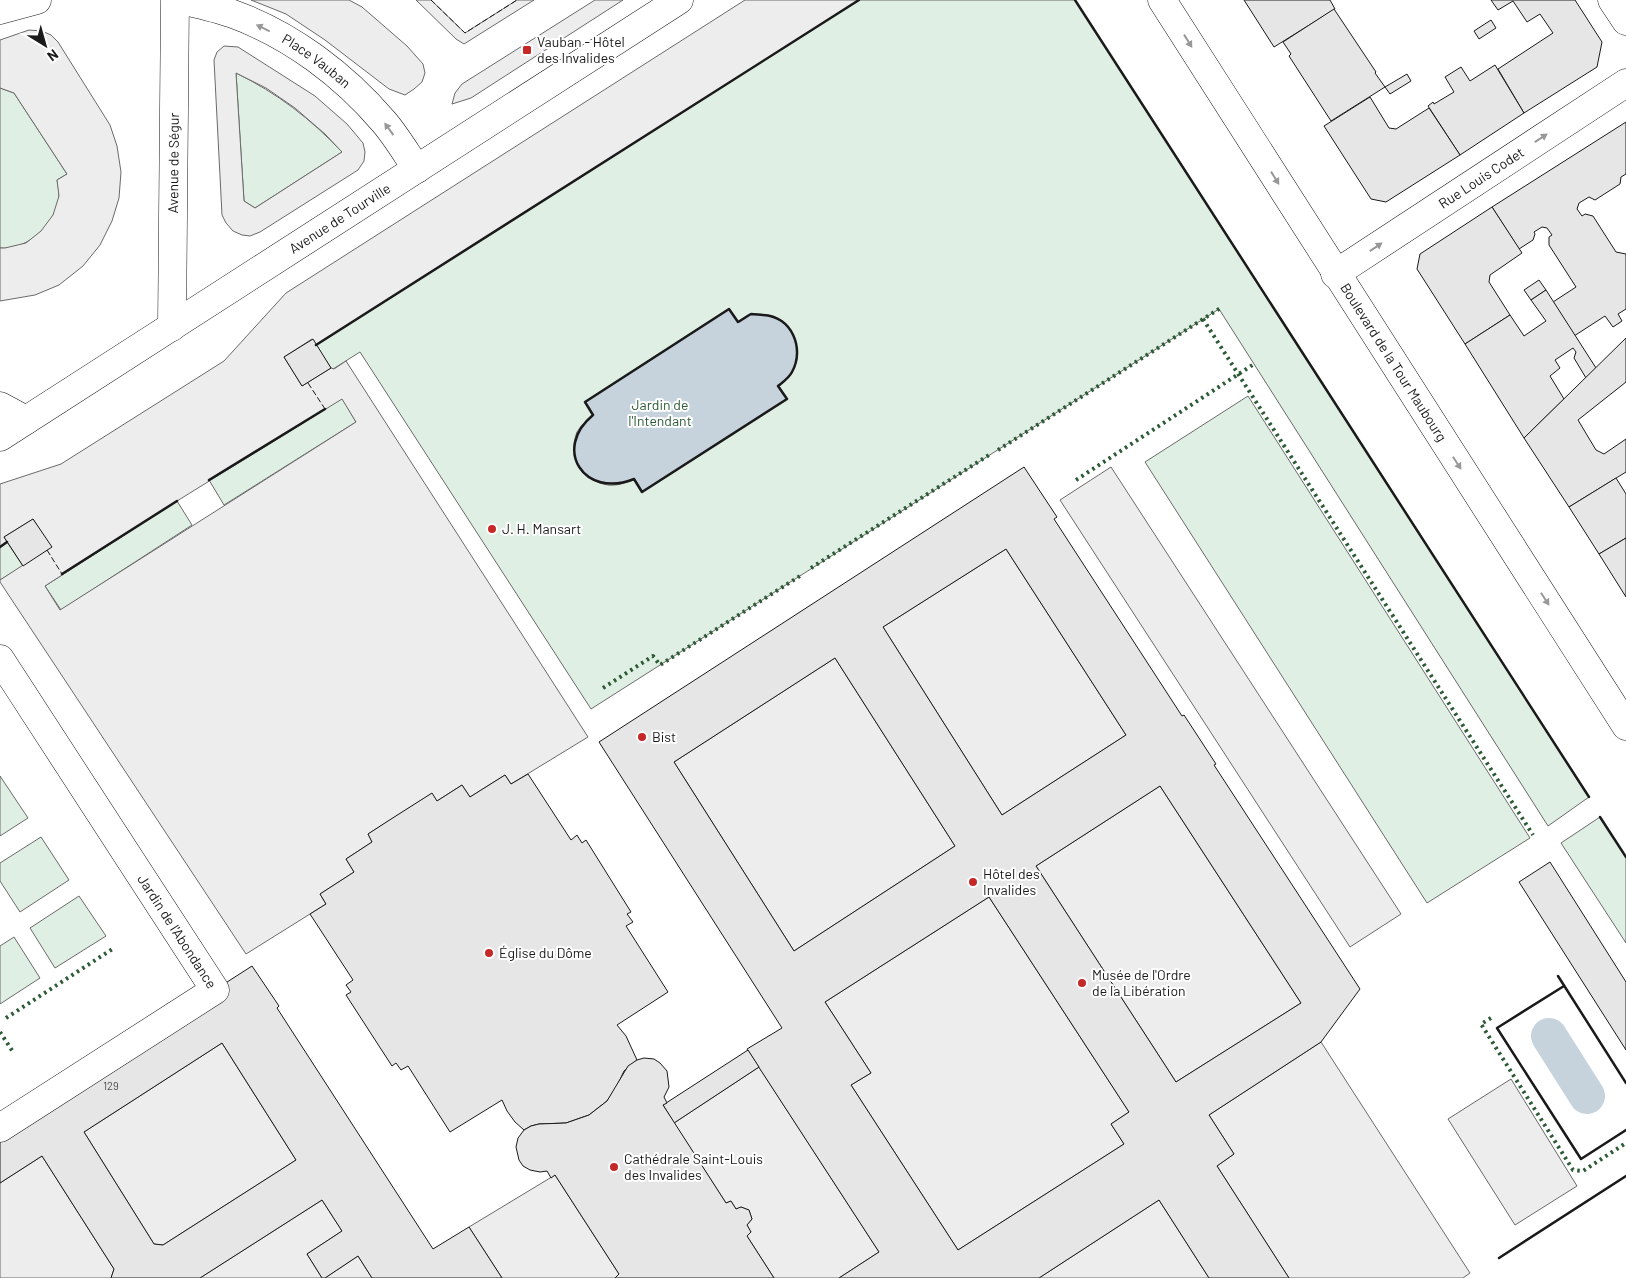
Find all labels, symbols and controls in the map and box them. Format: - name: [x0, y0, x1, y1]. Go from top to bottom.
- north arrow: [20, 20, 70, 70]
- one-way arrow: [256, 23, 270, 31]
- street label: Place Vauban: [279, 30, 354, 91]
- place label: Vauban - Hôtel des Invalides: [537, 33, 625, 66]
- one-way arrow: [1183, 35, 1193, 48]
- marker: Vauban - Hôtel des Invalides: [521, 44, 533, 56]
- text: N: [44, 46, 62, 65]
- street label: Avenue de Ségur: [164, 112, 182, 214]
- one-way arrow: [383, 123, 394, 136]
- one-way arrow: [1534, 133, 1548, 143]
- street label: Rue Louis Codet: [1435, 143, 1527, 212]
- one-way arrow: [1270, 172, 1280, 185]
- street label: Avenue de Tourville: [286, 179, 393, 257]
- one-way arrow: [1369, 242, 1383, 251]
- street label: Boulevard de la Tour Maubourg: [1337, 280, 1451, 444]
- park label: Jardin de l'Intendant: [628, 396, 692, 429]
- one-way arrow: [1452, 456, 1462, 469]
- place label: J. H. Mansart: [502, 520, 581, 537]
- marker: J. H. Mansart: [486, 523, 498, 535]
- one-way arrow: [1540, 593, 1549, 606]
- place label: Bist: [652, 728, 676, 745]
- marker: Bist: [636, 731, 648, 743]
- place label: Hôtel des Invalides: [983, 865, 1040, 898]
- street label: Jardin de l'Abondance: [134, 871, 221, 991]
- marker: Hôtel des Invalides: [967, 876, 979, 888]
- place label: Église du Dôme: [499, 944, 592, 961]
- marker: Église du Dôme: [483, 947, 495, 959]
- place label: Musée de l'Ordre de la Libération: [1092, 966, 1191, 999]
- marker: Musée de l'Ordre de la Libération: [1076, 977, 1088, 989]
- house number: 129: [103, 1079, 119, 1092]
- place label: Cathédrale Saint-Louis des Invalides: [624, 1150, 763, 1183]
- marker: Cathédrale Saint-Louis des Invalides: [608, 1161, 620, 1173]

